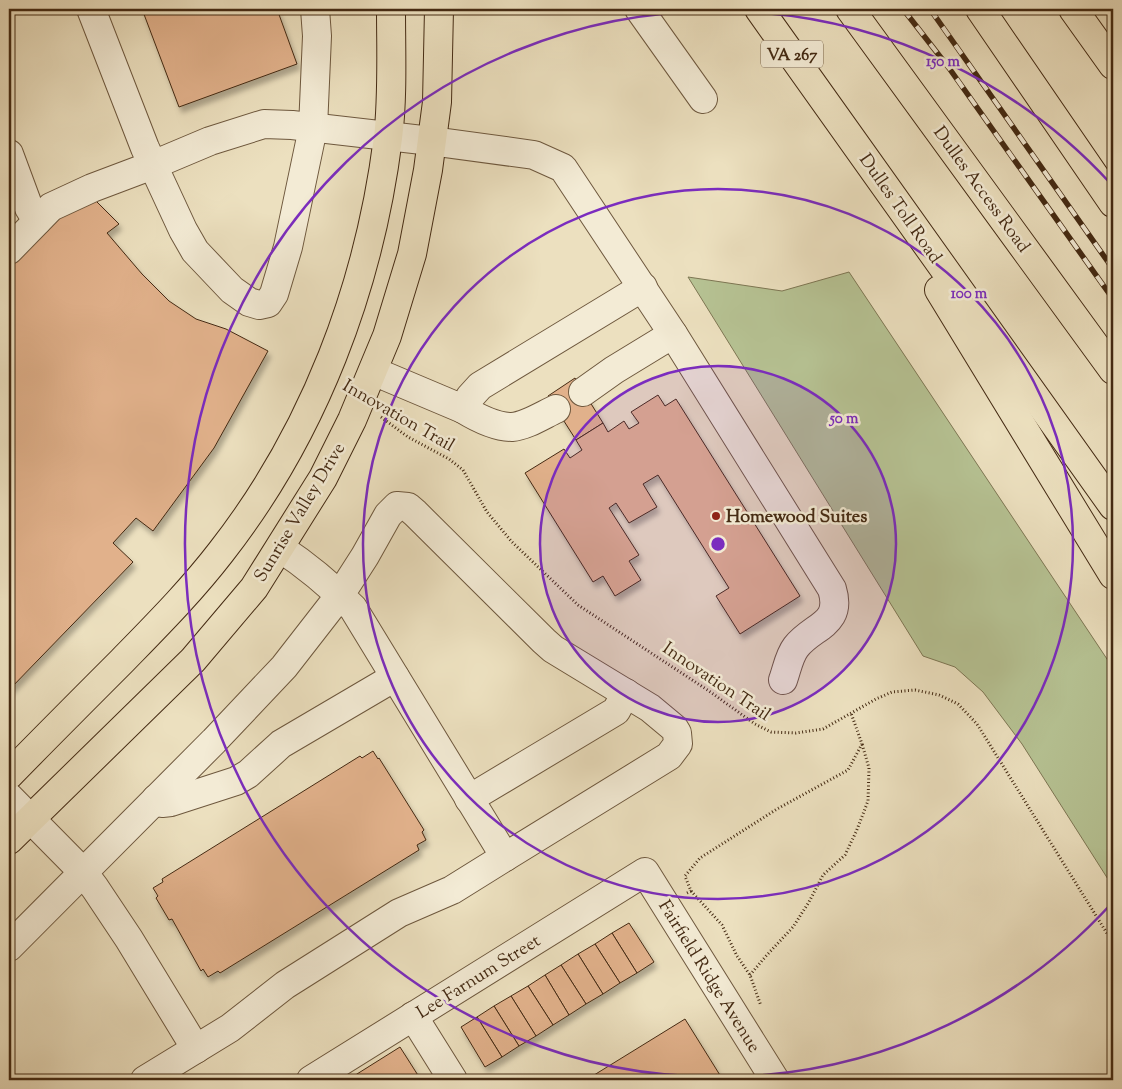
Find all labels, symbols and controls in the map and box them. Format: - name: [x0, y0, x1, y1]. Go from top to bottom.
- road number: VA 267: [761, 41, 823, 68]
- text: 150 m: [926, 52, 960, 73]
- street label: Dulles Access Road: [926, 122, 1035, 259]
- street label: Dulles Toll Road: [852, 149, 947, 269]
- text: 100 m: [951, 284, 988, 305]
- street label: Innovation Trail: [337, 374, 459, 459]
- text: 50 m: [829, 409, 859, 430]
- street label: Sunrise Valley Drive: [249, 438, 353, 588]
- place label: Homewood Suites: [726, 505, 867, 531]
- marker: Homewood Suites: [710, 510, 722, 522]
- centre of rings: [709, 535, 727, 553]
- street label: Innovation Trail: [657, 637, 775, 729]
- street label: Fairfield Ridge Avenue: [651, 896, 766, 1058]
- street label: Lee Farnum Street: [412, 929, 546, 1026]

